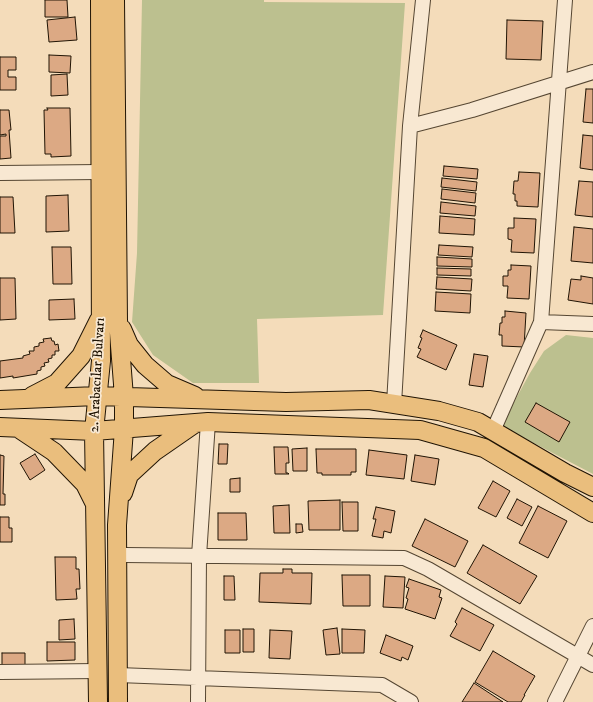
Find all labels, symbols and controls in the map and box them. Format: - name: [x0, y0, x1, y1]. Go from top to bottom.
- street label: 2. Arabacılar Bulvarı: [87, 317, 109, 433]

